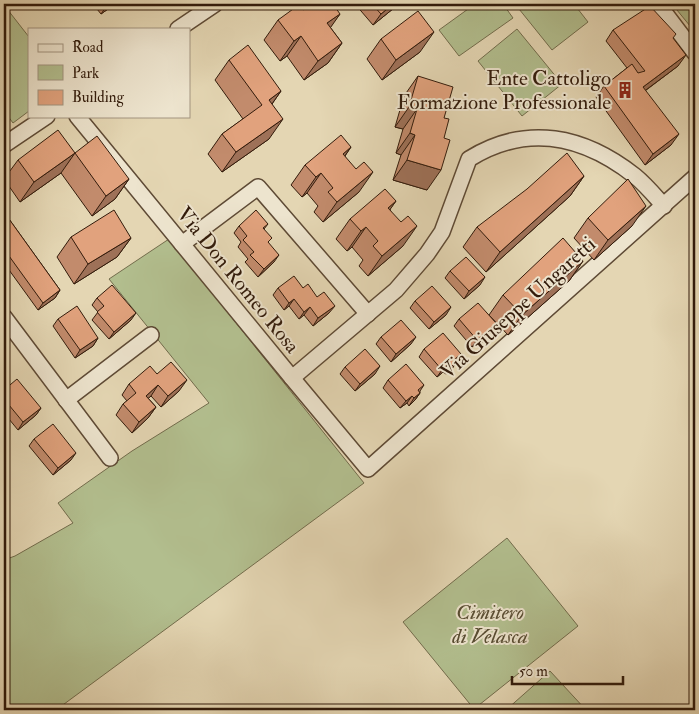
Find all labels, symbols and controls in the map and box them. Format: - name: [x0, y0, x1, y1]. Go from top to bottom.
- legend: [28, 28, 190, 118]
- text: Road: [72, 38, 104, 57]
- text: Park: [72, 64, 99, 83]
- place label: Ente Cattoligo Formazione Professionale: [397, 65, 611, 116]
- building icon: Ente Cattoligo Formazione Professionale: [615, 80, 635, 100]
- text: Building: [72, 88, 124, 107]
- street label: Via Don Romeo Rosa: [171, 201, 306, 359]
- street label: Via Giuseppe Ungaretti: [434, 231, 602, 385]
- park label: Cimitero di Velasca: [451, 599, 528, 650]
- scale bar: [512, 654, 623, 686]
- text: 50 m: [519, 662, 548, 681]

